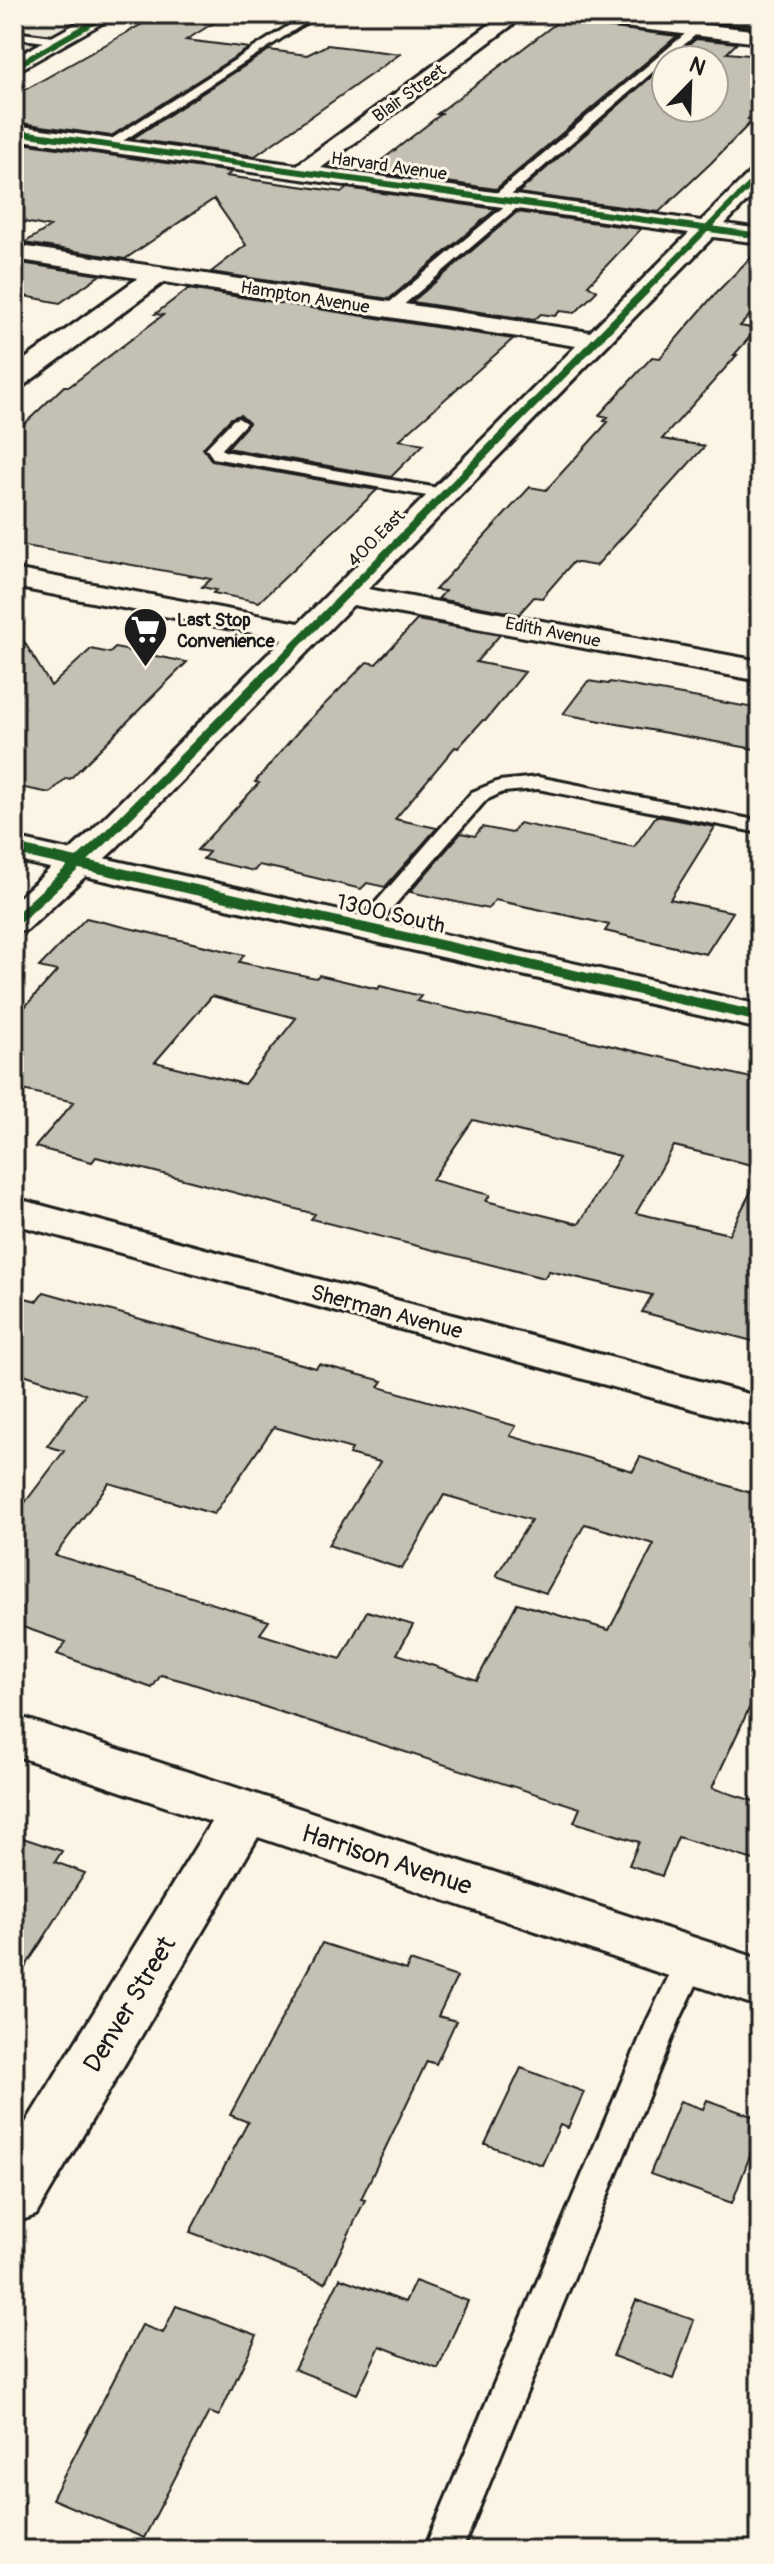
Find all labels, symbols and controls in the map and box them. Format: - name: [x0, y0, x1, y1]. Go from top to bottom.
- north arrow: [650, 44, 730, 124]
- text: N: [685, 51, 710, 82]
- street label: Blair Street: [368, 59, 451, 128]
- street label: Harvard Avenue: [329, 147, 448, 186]
- street label: Hampton Avenue: [239, 276, 371, 319]
- street label: 400 East: [343, 504, 410, 572]
- supermarket icon: Last Stop Convenience: [122, 606, 170, 669]
- place label: Last Stop Convenience: [177, 609, 276, 653]
- street label: Edith Avenue: [503, 612, 602, 653]
- street label: 1300 South: [334, 888, 448, 940]
- street label: Sherman Avenue: [308, 1278, 466, 1346]
- street label: Harrison Avenue: [297, 1817, 476, 1903]
- street label: Denver Street: [77, 1930, 183, 2078]

